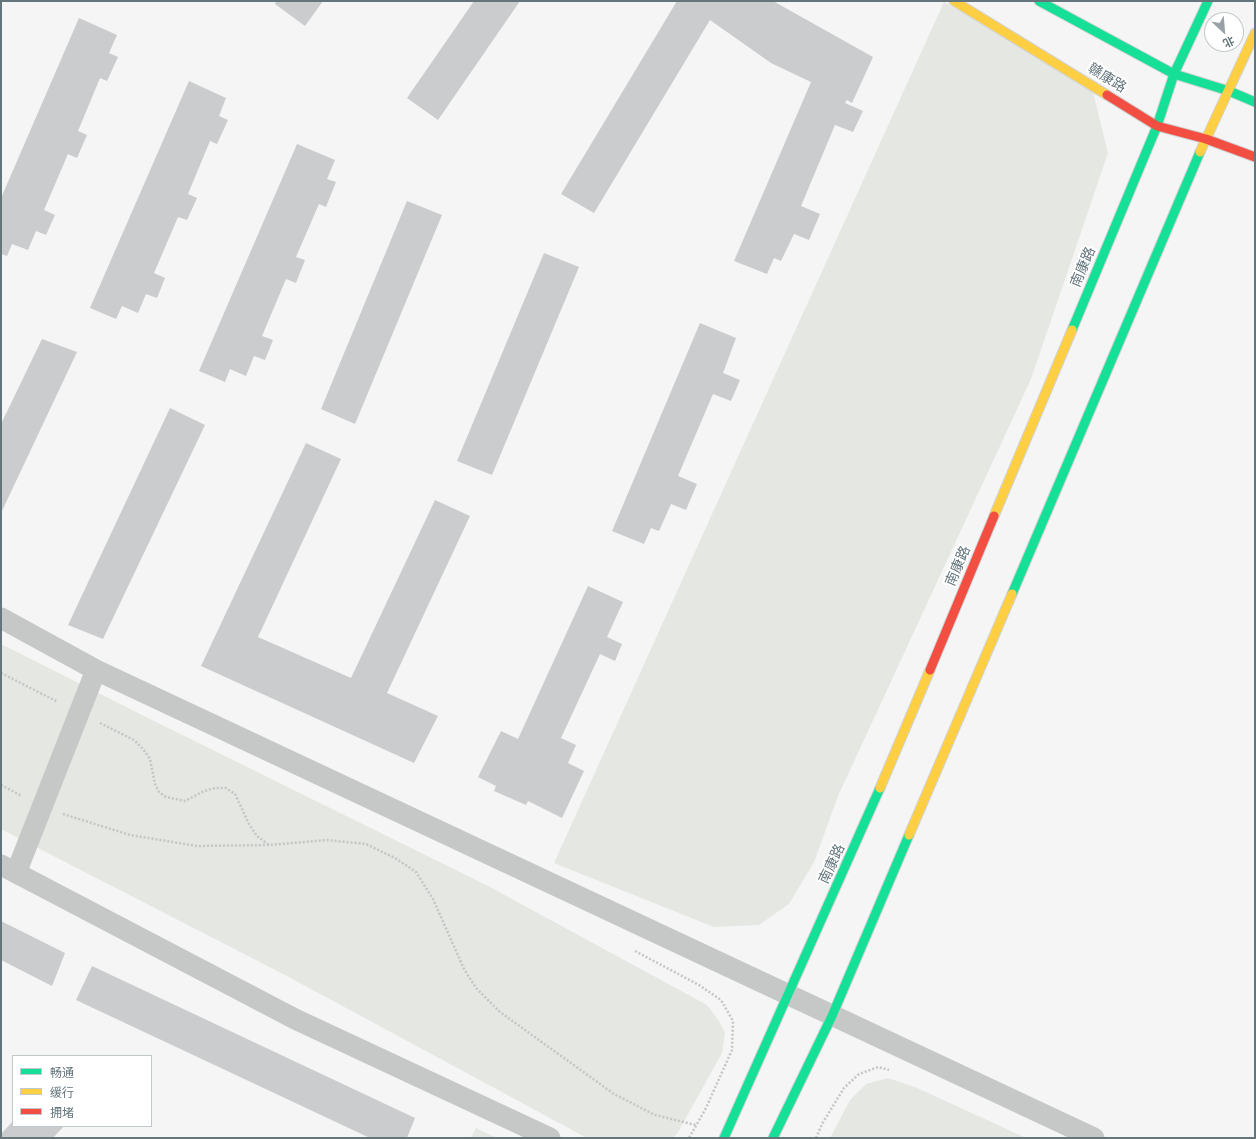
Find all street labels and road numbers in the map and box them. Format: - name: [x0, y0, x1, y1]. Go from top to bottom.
- street label: 赣康路: [1085, 60, 1129, 96]
- street label: 南康路: [1067, 244, 1099, 290]
- street label: 南康路: [942, 543, 974, 589]
- street label: 南康路: [816, 841, 848, 887]

